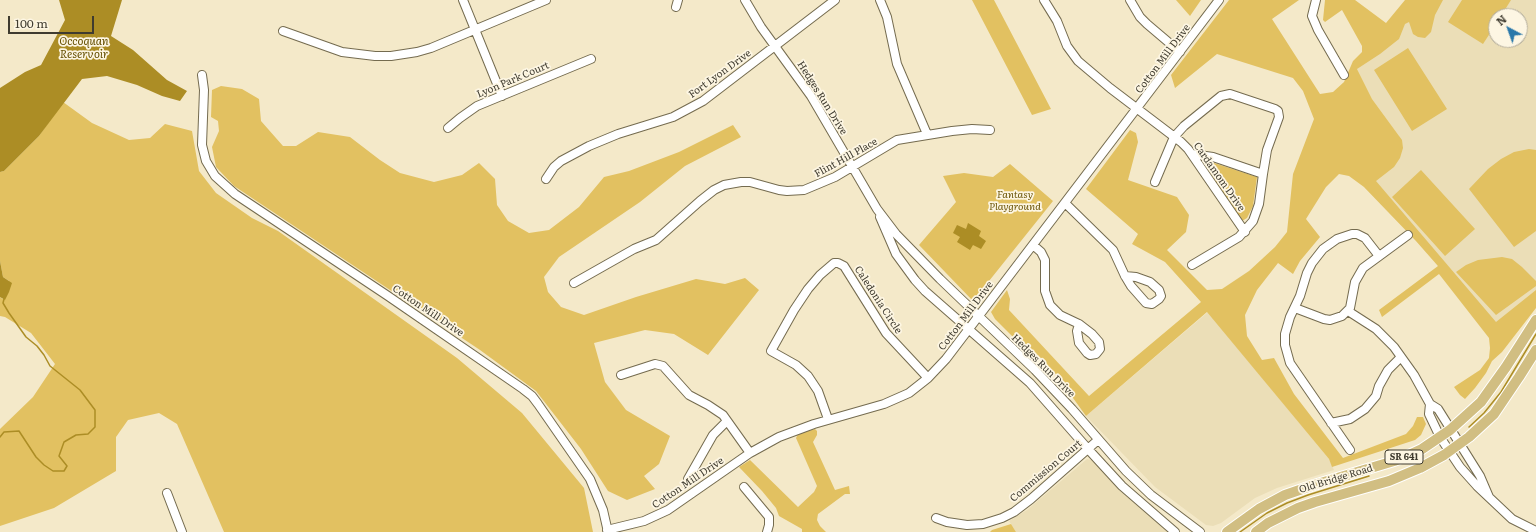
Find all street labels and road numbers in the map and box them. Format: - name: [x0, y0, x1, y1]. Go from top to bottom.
- street label: Cotton Mill Drive: [1133, 22, 1193, 96]
- street label: Fort Lyon Drive: [686, 47, 754, 101]
- street label: Lyon Park Court: [475, 59, 551, 101]
- street label: Hedges Run Drive: [795, 59, 849, 137]
- street label: Flint Hill Place: [812, 136, 880, 180]
- street label: Cardamom Drive: [1191, 140, 1247, 214]
- street label: Caledonia Circle: [852, 264, 904, 336]
- street label: Cotton Mill Drive: [936, 279, 996, 353]
- street label: Cotton Mill Drive: [390, 283, 466, 339]
- street label: Hedges Run Drive: [1009, 332, 1077, 400]
- street label: Commission Court: [1008, 437, 1084, 505]
- road number: SR 641: [1385, 450, 1423, 464]
- street label: Cotton Mill Drive: [650, 455, 726, 511]
- street label: Old Bridge Road: [1298, 462, 1374, 496]

